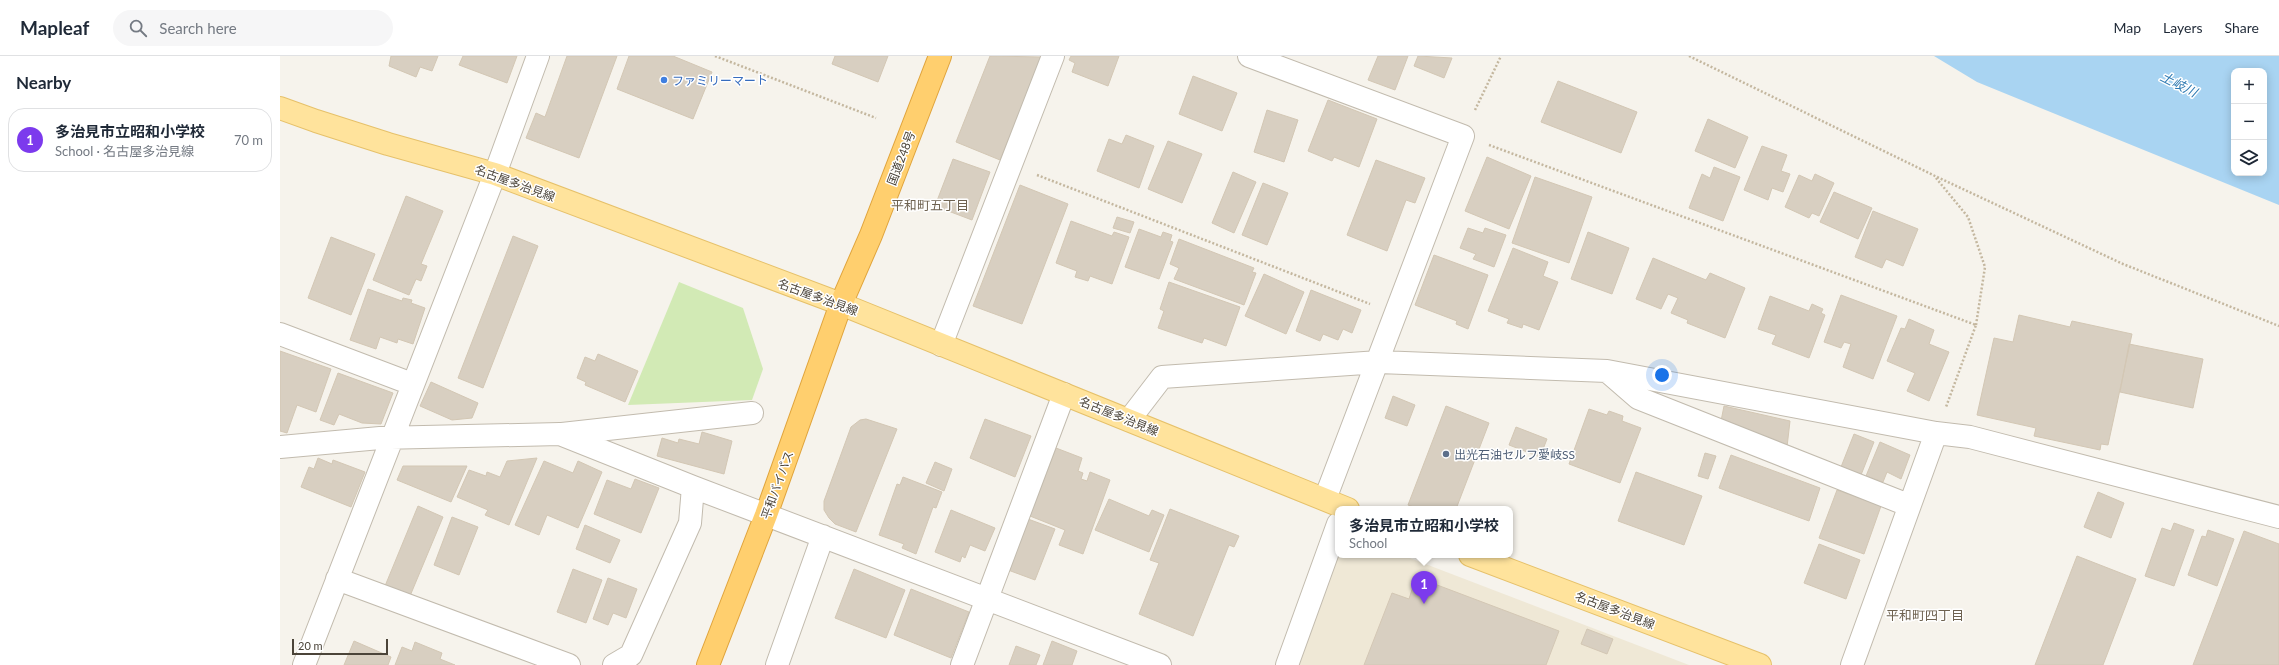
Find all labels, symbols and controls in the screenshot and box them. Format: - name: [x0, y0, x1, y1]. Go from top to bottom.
- search box: [113, 10, 393, 46]
- text: Mapleaf: [20, 16, 89, 39]
- icon: search: [127, 17, 149, 39]
- text: Search here: [159, 19, 237, 37]
- text: Map: [2113, 19, 2141, 36]
- text: Layers: [2163, 19, 2203, 36]
- text: Share: [2225, 19, 2259, 36]
- water label: 土岐川: [2158, 68, 2202, 101]
- map controls: [2231, 68, 2267, 176]
- button: +: [2231, 68, 2267, 104]
- text: Nearby: [16, 72, 71, 93]
- place label: ファミリーマート: [672, 73, 768, 88]
- marker: ファミリーマート: [659, 75, 669, 85]
- button: −: [2231, 104, 2267, 140]
- text: 多治見市立昭和小学校: [55, 122, 205, 140]
- street label: 国道248号: [884, 129, 918, 187]
- text: 1: [26, 132, 34, 148]
- text: 70 m: [234, 132, 263, 148]
- button: layers: [2231, 140, 2267, 176]
- text: School · 名古屋多治見線: [55, 143, 194, 159]
- street label: 名古屋多治見線: [473, 162, 557, 204]
- district label: 平和町五丁目: [891, 197, 969, 213]
- street label: 名古屋多治見線: [776, 276, 860, 318]
- your location: [1652, 365, 1672, 385]
- street label: 名古屋多治見線: [1077, 393, 1161, 439]
- place label: 出光石油セルフ愛岐SS: [1454, 447, 1575, 462]
- street label: 平和バイパス: [758, 449, 796, 521]
- marker: 出光石油セルフ愛岐SS: [1441, 449, 1451, 459]
- popup: [1335, 506, 1513, 558]
- text: 多治見市立昭和小学校: [1349, 516, 1499, 534]
- text: School: [1349, 535, 1387, 551]
- pin: 1: [1411, 571, 1437, 604]
- street label: 名古屋多治見線: [1573, 588, 1657, 632]
- district label: 平和町四丁目: [1886, 607, 1964, 623]
- scale bar: [292, 637, 388, 656]
- text: 20 m: [298, 639, 323, 652]

